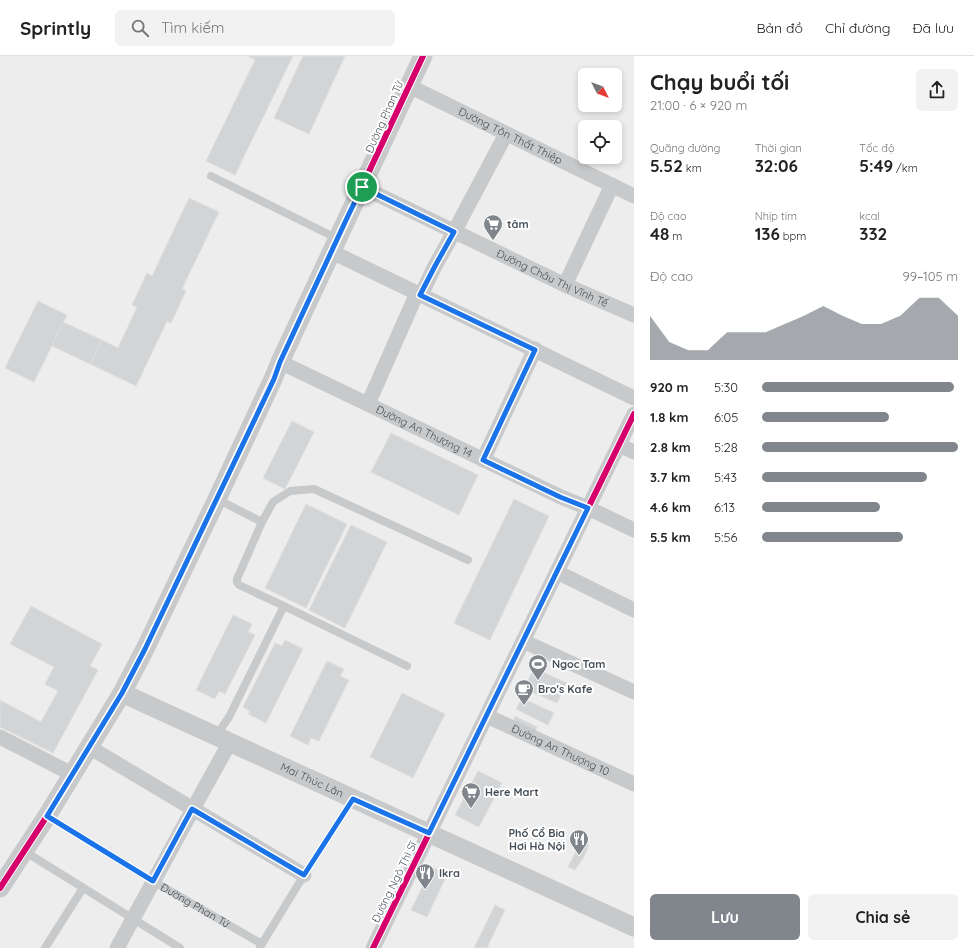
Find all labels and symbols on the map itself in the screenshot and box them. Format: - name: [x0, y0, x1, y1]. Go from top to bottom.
- north arrow: [578, 68, 622, 112]
- street label: Đường Phan Tứ: [362, 78, 406, 155]
- street label: Đường Tôn Thất Thiệp: [456, 104, 565, 167]
- pin: [345, 170, 379, 204]
- supermarket icon: tâm: [482, 213, 504, 241]
- place label: tâm: [507, 217, 529, 231]
- street label: Đường Châu Thị Vĩnh Tế: [494, 246, 610, 310]
- street label: Đường An Thượng 14: [374, 402, 475, 460]
- sports icon: Ngoc Tam: [527, 653, 549, 681]
- place label: Ngoc Tam: [552, 657, 605, 671]
- cafe icon: Bro's Kafe: [513, 678, 535, 706]
- place label: Bro's Kafe: [538, 682, 593, 696]
- street label: Đường An Thượng 10: [509, 721, 612, 779]
- street label: Mai Thúc Lân: [278, 759, 346, 800]
- supermarket icon: Here Mart: [460, 781, 482, 809]
- place label: Here Mart: [485, 785, 539, 799]
- place label: Phố Cổ Bia Hơi Hà Nội: [508, 826, 565, 853]
- restaurant icon: Phố Cổ Bia Hơi Hà Nội: [568, 828, 590, 856]
- street label: Đường Ngô Thì Sĩ: [368, 839, 420, 925]
- restaurant icon: Ikra: [414, 862, 436, 890]
- place label: Ikra: [439, 866, 460, 880]
- street label: Đường Phan Tứ: [158, 880, 233, 931]

